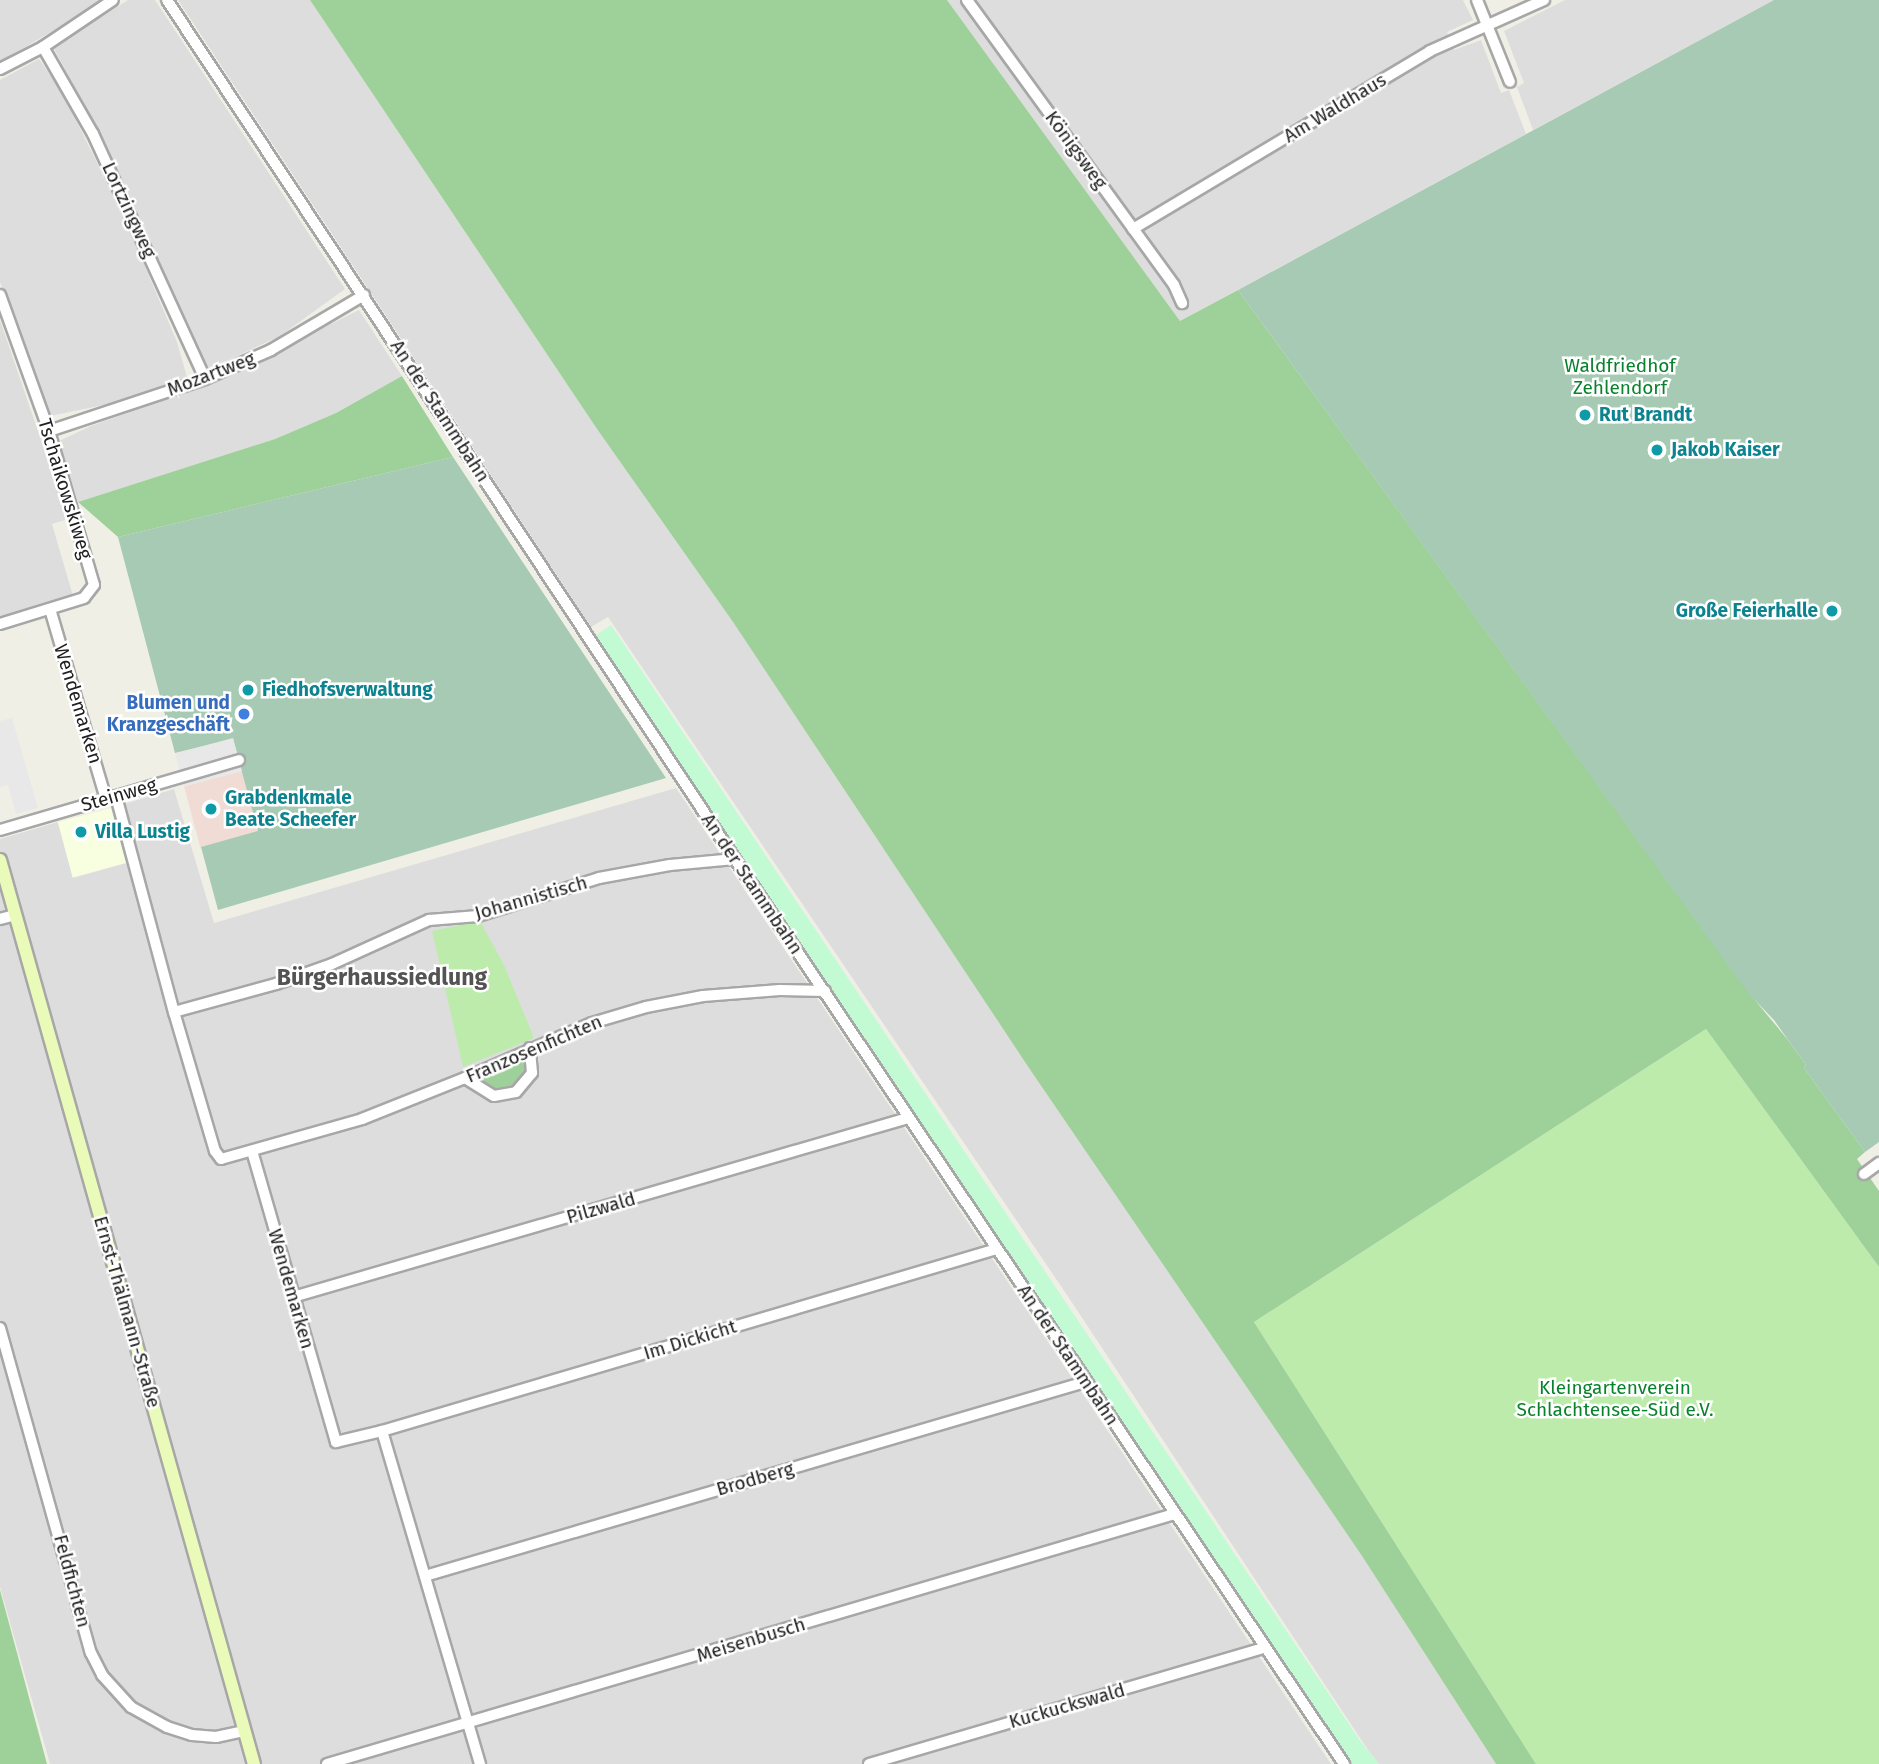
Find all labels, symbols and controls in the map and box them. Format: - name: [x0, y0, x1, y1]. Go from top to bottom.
- street label: Am Waldhaus: [1280, 68, 1390, 148]
- street label: Königsweg: [1040, 107, 1112, 193]
- street label: Lortzingweg: [97, 159, 161, 261]
- street label: An der Stammbahn: [386, 336, 494, 486]
- street label: Mozartweg: [164, 347, 258, 401]
- park label: Waldfriedhof Zehlendorf: [1564, 355, 1676, 399]
- place label: Rut Brandt: [1599, 404, 1692, 426]
- marker: Rut Brandt: [1577, 407, 1593, 423]
- street label: Tschaikowskiweg: [33, 416, 97, 562]
- place label: Jakob Kaiser: [1671, 439, 1780, 461]
- marker: Jakob Kaiser: [1649, 442, 1665, 458]
- place label: Große Feierhalle: [1676, 600, 1818, 622]
- marker: Große Feierhalle: [1824, 603, 1840, 619]
- street label: Wendemarken: [49, 642, 107, 766]
- place label: Fiedhofsverwaltung: [262, 679, 433, 701]
- marker: Fiedhofsverwaltung: [240, 682, 256, 698]
- place label: Blumen und Kranzgeschäft: [107, 692, 230, 736]
- marker: Blumen und Kranzgeschäft: [236, 706, 252, 722]
- street label: Steinweg: [79, 773, 159, 817]
- place label: Grabdenkmale Beate Scheefer: [225, 787, 356, 831]
- marker: Grabdenkmale Beate Scheefer: [203, 801, 219, 817]
- street label: An der Stammbahn: [696, 809, 808, 959]
- place label: Villa Lustig: [95, 821, 190, 843]
- marker: Villa Lustig: [73, 824, 89, 840]
- street label: Johannistisch: [472, 871, 590, 925]
- district label: Bürgerhaussiedlung: [277, 963, 487, 991]
- street label: Franzosenfichten: [463, 1010, 605, 1088]
- street label: Pilzwald: [564, 1187, 638, 1229]
- street label: Ernst-Thälmann-Straße: [89, 1213, 165, 1411]
- street label: Wendemarken: [263, 1226, 319, 1352]
- street label: An der Stammbahn: [1012, 1280, 1124, 1430]
- street label: Im Dickicht: [641, 1315, 739, 1365]
- park label: Kleingartenverein Schlachtensee-Süd e.V.: [1517, 1377, 1713, 1421]
- street label: Brodberg: [714, 1457, 796, 1501]
- street label: Feldfichten: [49, 1532, 95, 1630]
- street label: Meisenbusch: [694, 1613, 808, 1667]
- street label: Kuckuckswald: [1006, 1679, 1128, 1733]

